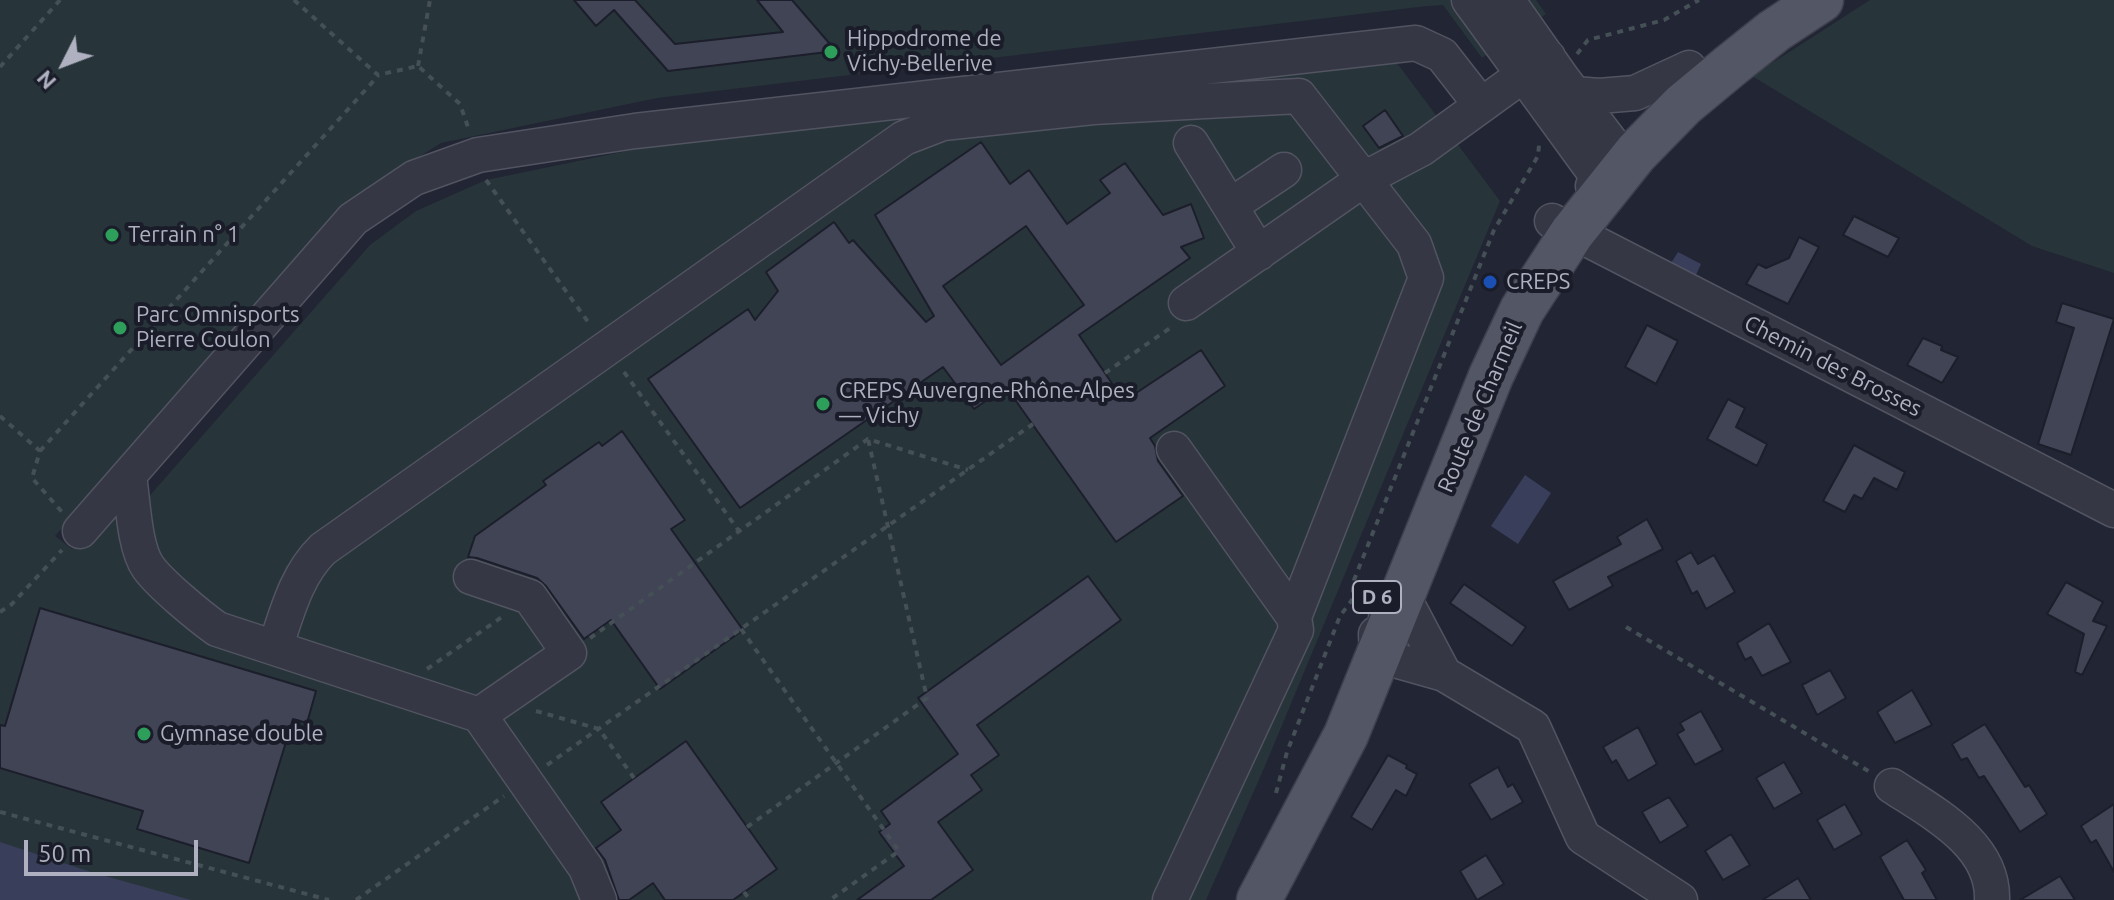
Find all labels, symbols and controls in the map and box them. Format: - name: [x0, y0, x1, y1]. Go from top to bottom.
- north arrow: [24, 24, 104, 104]
- place label: Hippodrome de Vichy-Bellerive: [847, 26, 1002, 78]
- marker: Hippodrome de Vichy-Bellerive: [822, 43, 840, 61]
- text: N: [31, 66, 61, 95]
- place label: Terrain n° 1: [128, 222, 239, 248]
- marker: Terrain n° 1: [103, 226, 121, 244]
- place label: CREPS: [1506, 269, 1570, 295]
- marker: CREPS: [1481, 273, 1499, 291]
- place label: Parc Omnisports Pierre Coulon: [136, 302, 300, 354]
- street label: Chemin des Brosses: [1740, 310, 1926, 422]
- street label: Route de Charmeil: [1432, 318, 1528, 496]
- marker: Parc Omnisports Pierre Coulon: [111, 319, 129, 337]
- place label: CREPS Auvergne-Rhône-Alpes — Vichy: [839, 378, 1135, 430]
- marker: CREPS Auvergne-Rhône-Alpes — Vichy: [814, 395, 832, 413]
- road number: D 6: [1353, 581, 1401, 613]
- place label: Gymnase double: [160, 721, 324, 747]
- marker: Gymnase double: [135, 725, 153, 743]
- scale bar: [28, 824, 202, 874]
- text: 50 m: [38, 840, 91, 867]

